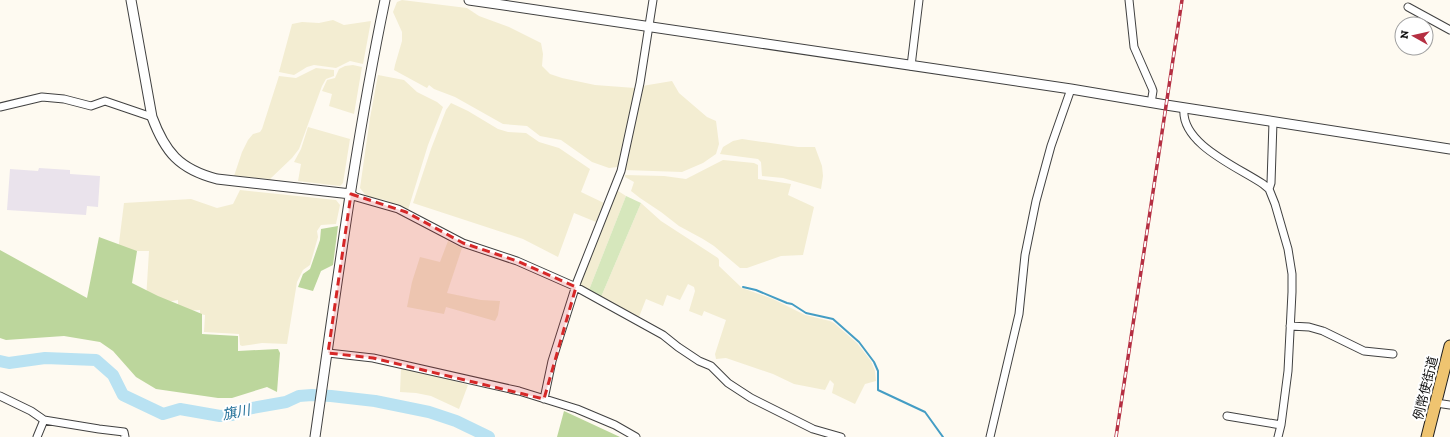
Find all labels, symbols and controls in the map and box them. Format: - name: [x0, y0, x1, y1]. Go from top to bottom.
- north arrow: [1394, 16, 1434, 56]
- text: N: [1398, 29, 1412, 40]
- street label: 例幣使街道: [1410, 355, 1441, 421]
- water label: 旗川: [221, 401, 253, 424]

